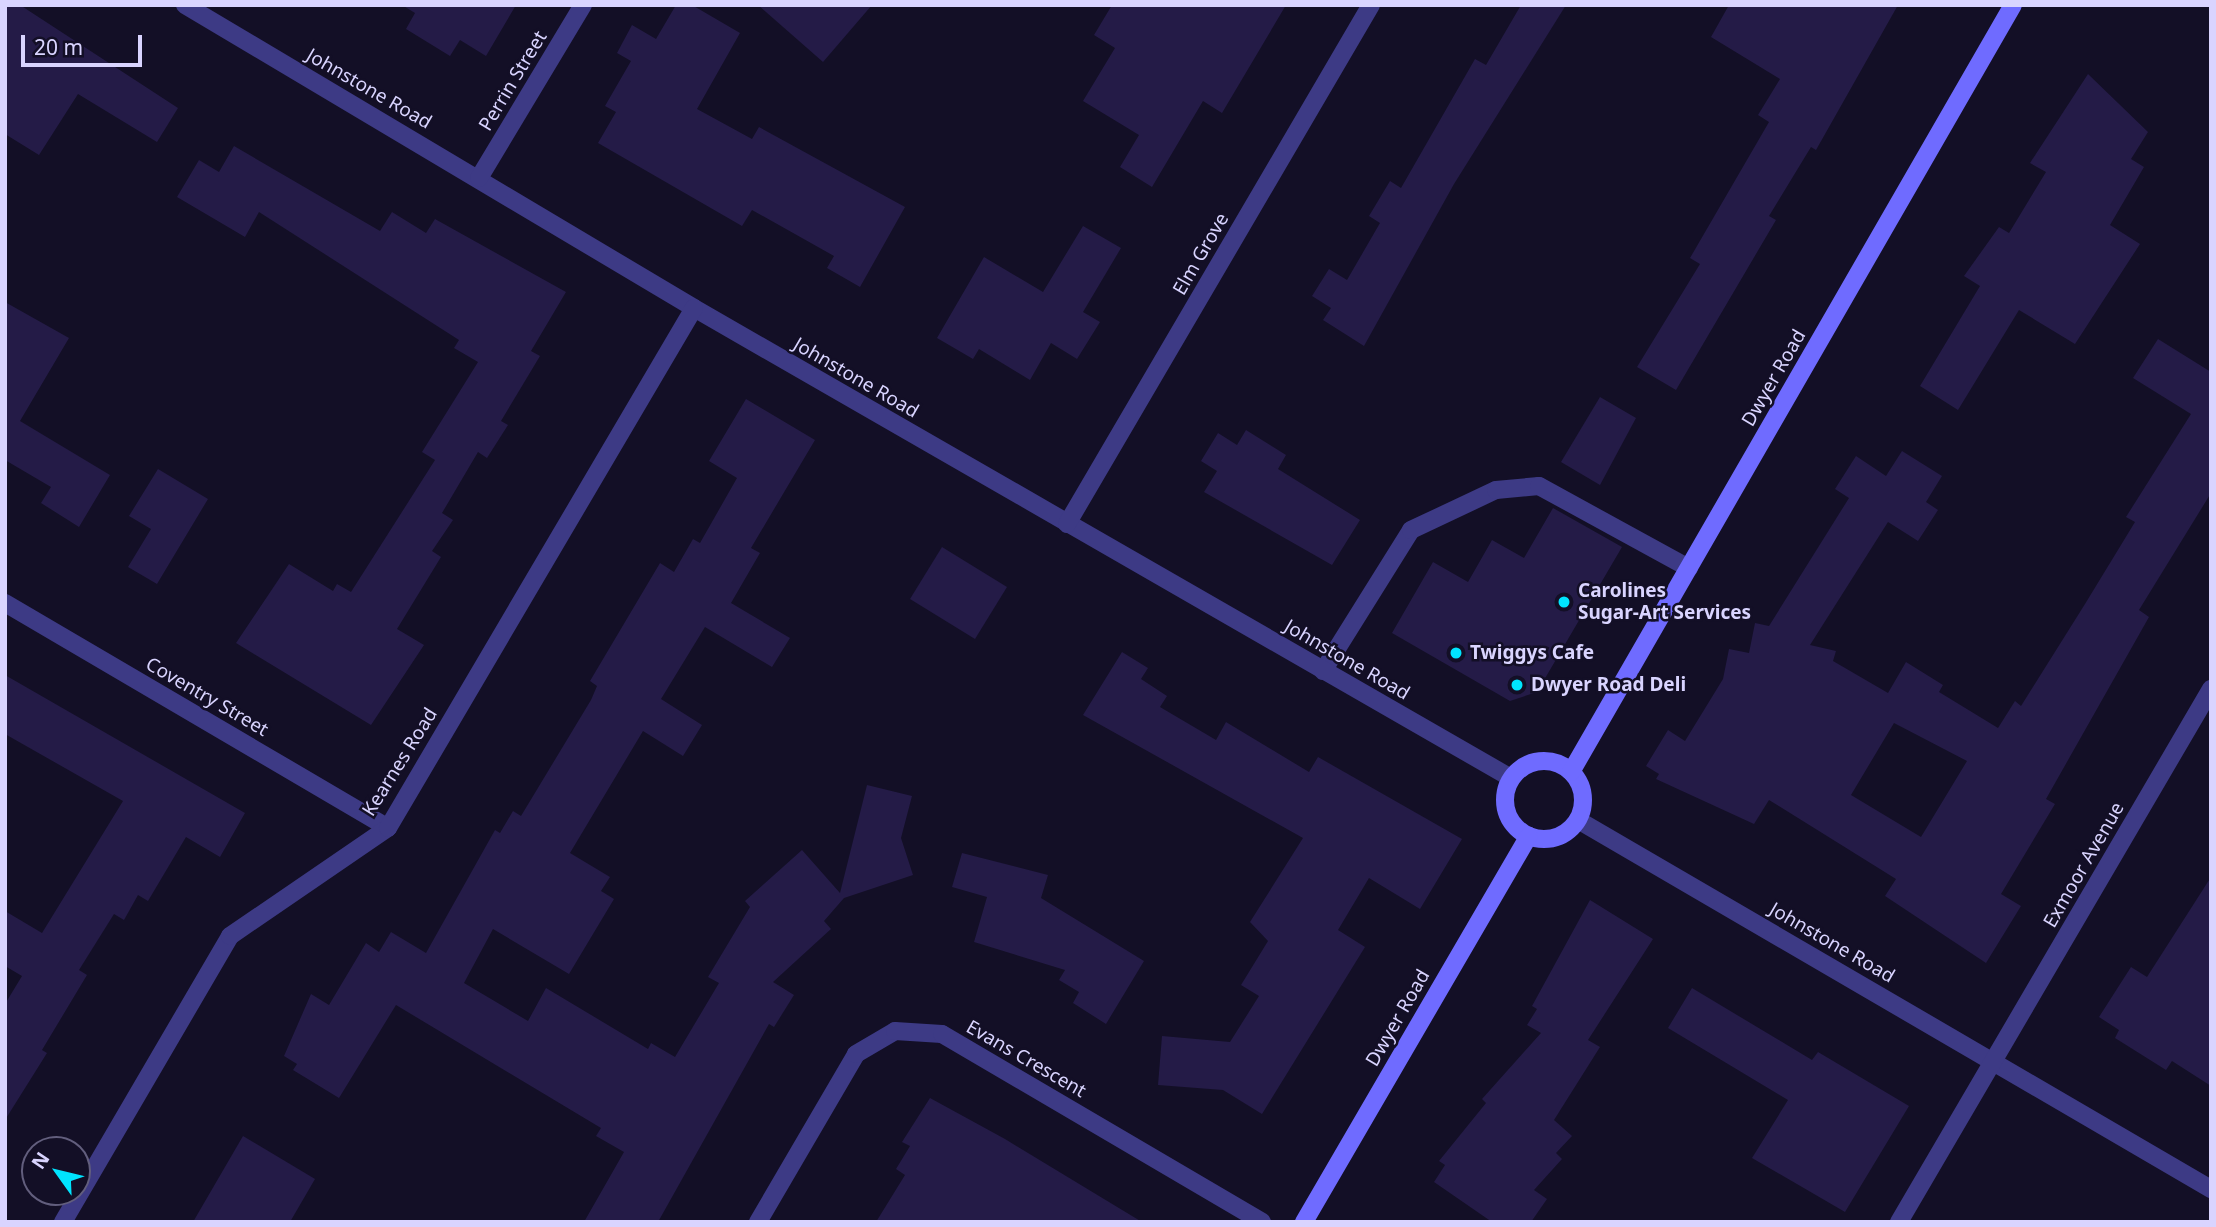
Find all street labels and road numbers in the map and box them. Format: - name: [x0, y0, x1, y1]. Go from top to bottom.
- street label: Perrin Street: [474, 27, 552, 135]
- street label: Johnstone Road: [302, 44, 436, 134]
- street label: Elm Grove: [1168, 209, 1234, 299]
- street label: Dwyer Road: [1737, 326, 1811, 430]
- street label: Johnstone Road: [789, 333, 923, 423]
- street label: Johnstone Road: [1280, 615, 1414, 705]
- street label: Coventry Street: [142, 653, 272, 741]
- street label: Kearnes Road: [358, 704, 442, 820]
- street label: Exmoor Avenue: [2039, 798, 2129, 932]
- street label: Johnstone Road: [1765, 898, 1899, 988]
- street label: Dwyer Road: [1361, 966, 1435, 1070]
- street label: Evans Crescent: [962, 1016, 1090, 1102]

